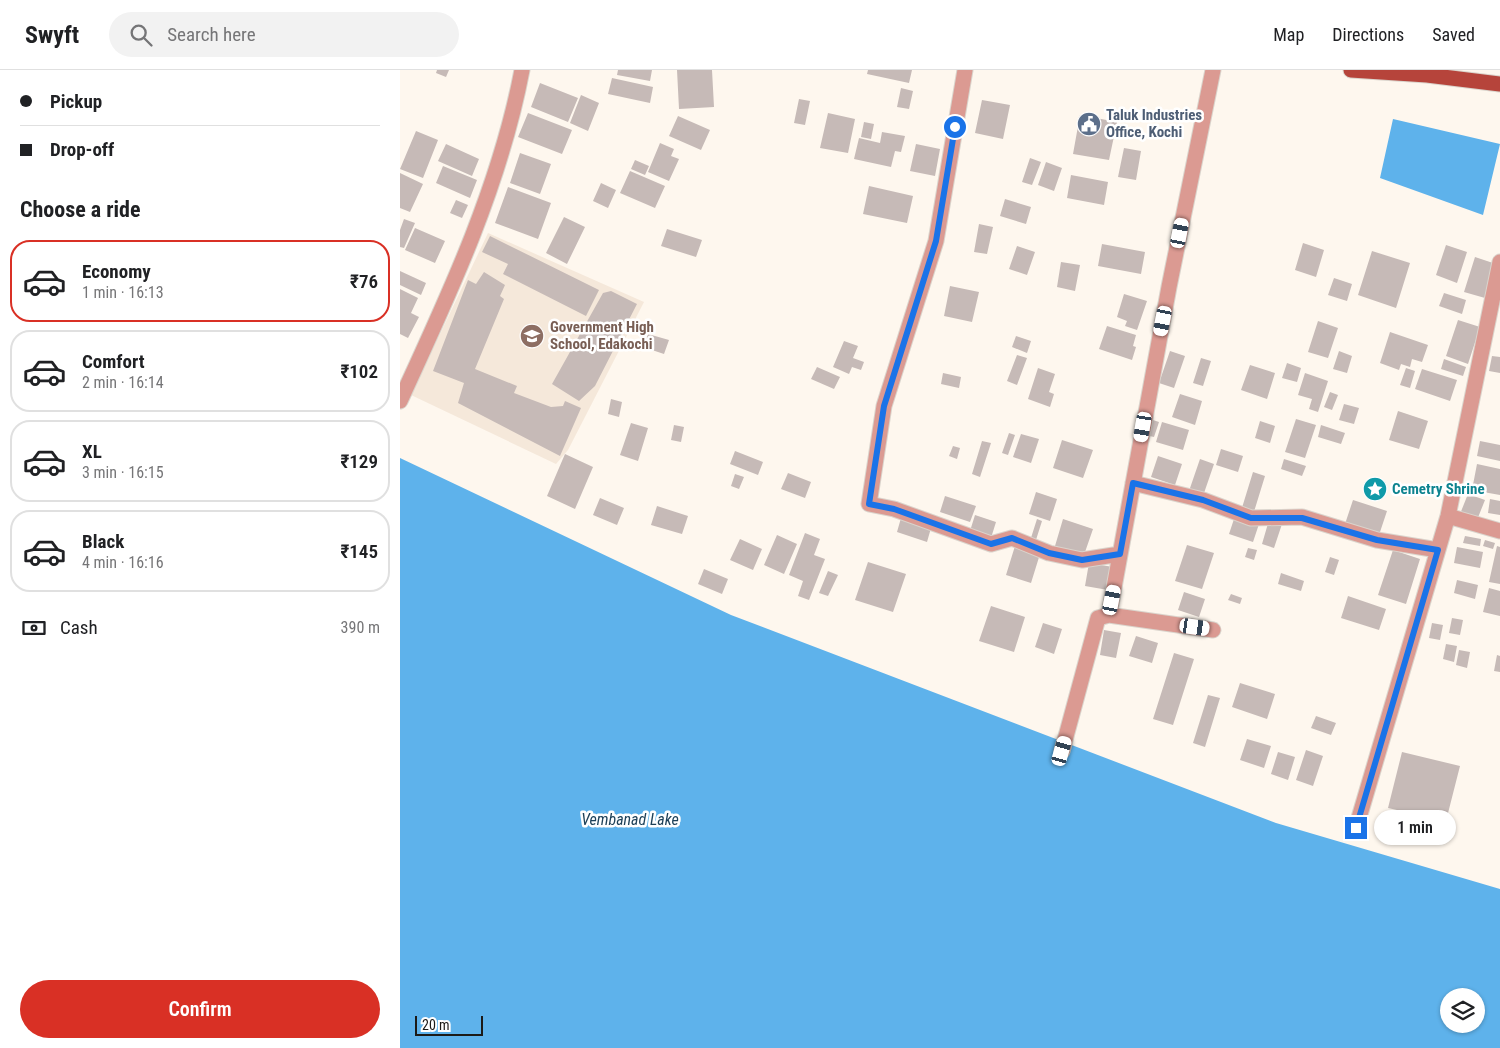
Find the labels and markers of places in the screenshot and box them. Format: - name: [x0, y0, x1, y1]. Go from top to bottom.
- place label: Taluk Industries Office, Kochi: [1106, 106, 1202, 141]
- public building icon: Taluk Industries Office, Kochi: [1076, 111, 1102, 137]
- place label: Government High School, Edakochi: [550, 318, 654, 353]
- school or university icon: Government High School, Edakochi: [519, 323, 545, 349]
- place icon: Cemetry Shrine: [1362, 476, 1388, 502]
- place label: Cemetry Shrine: [1392, 480, 1485, 498]

